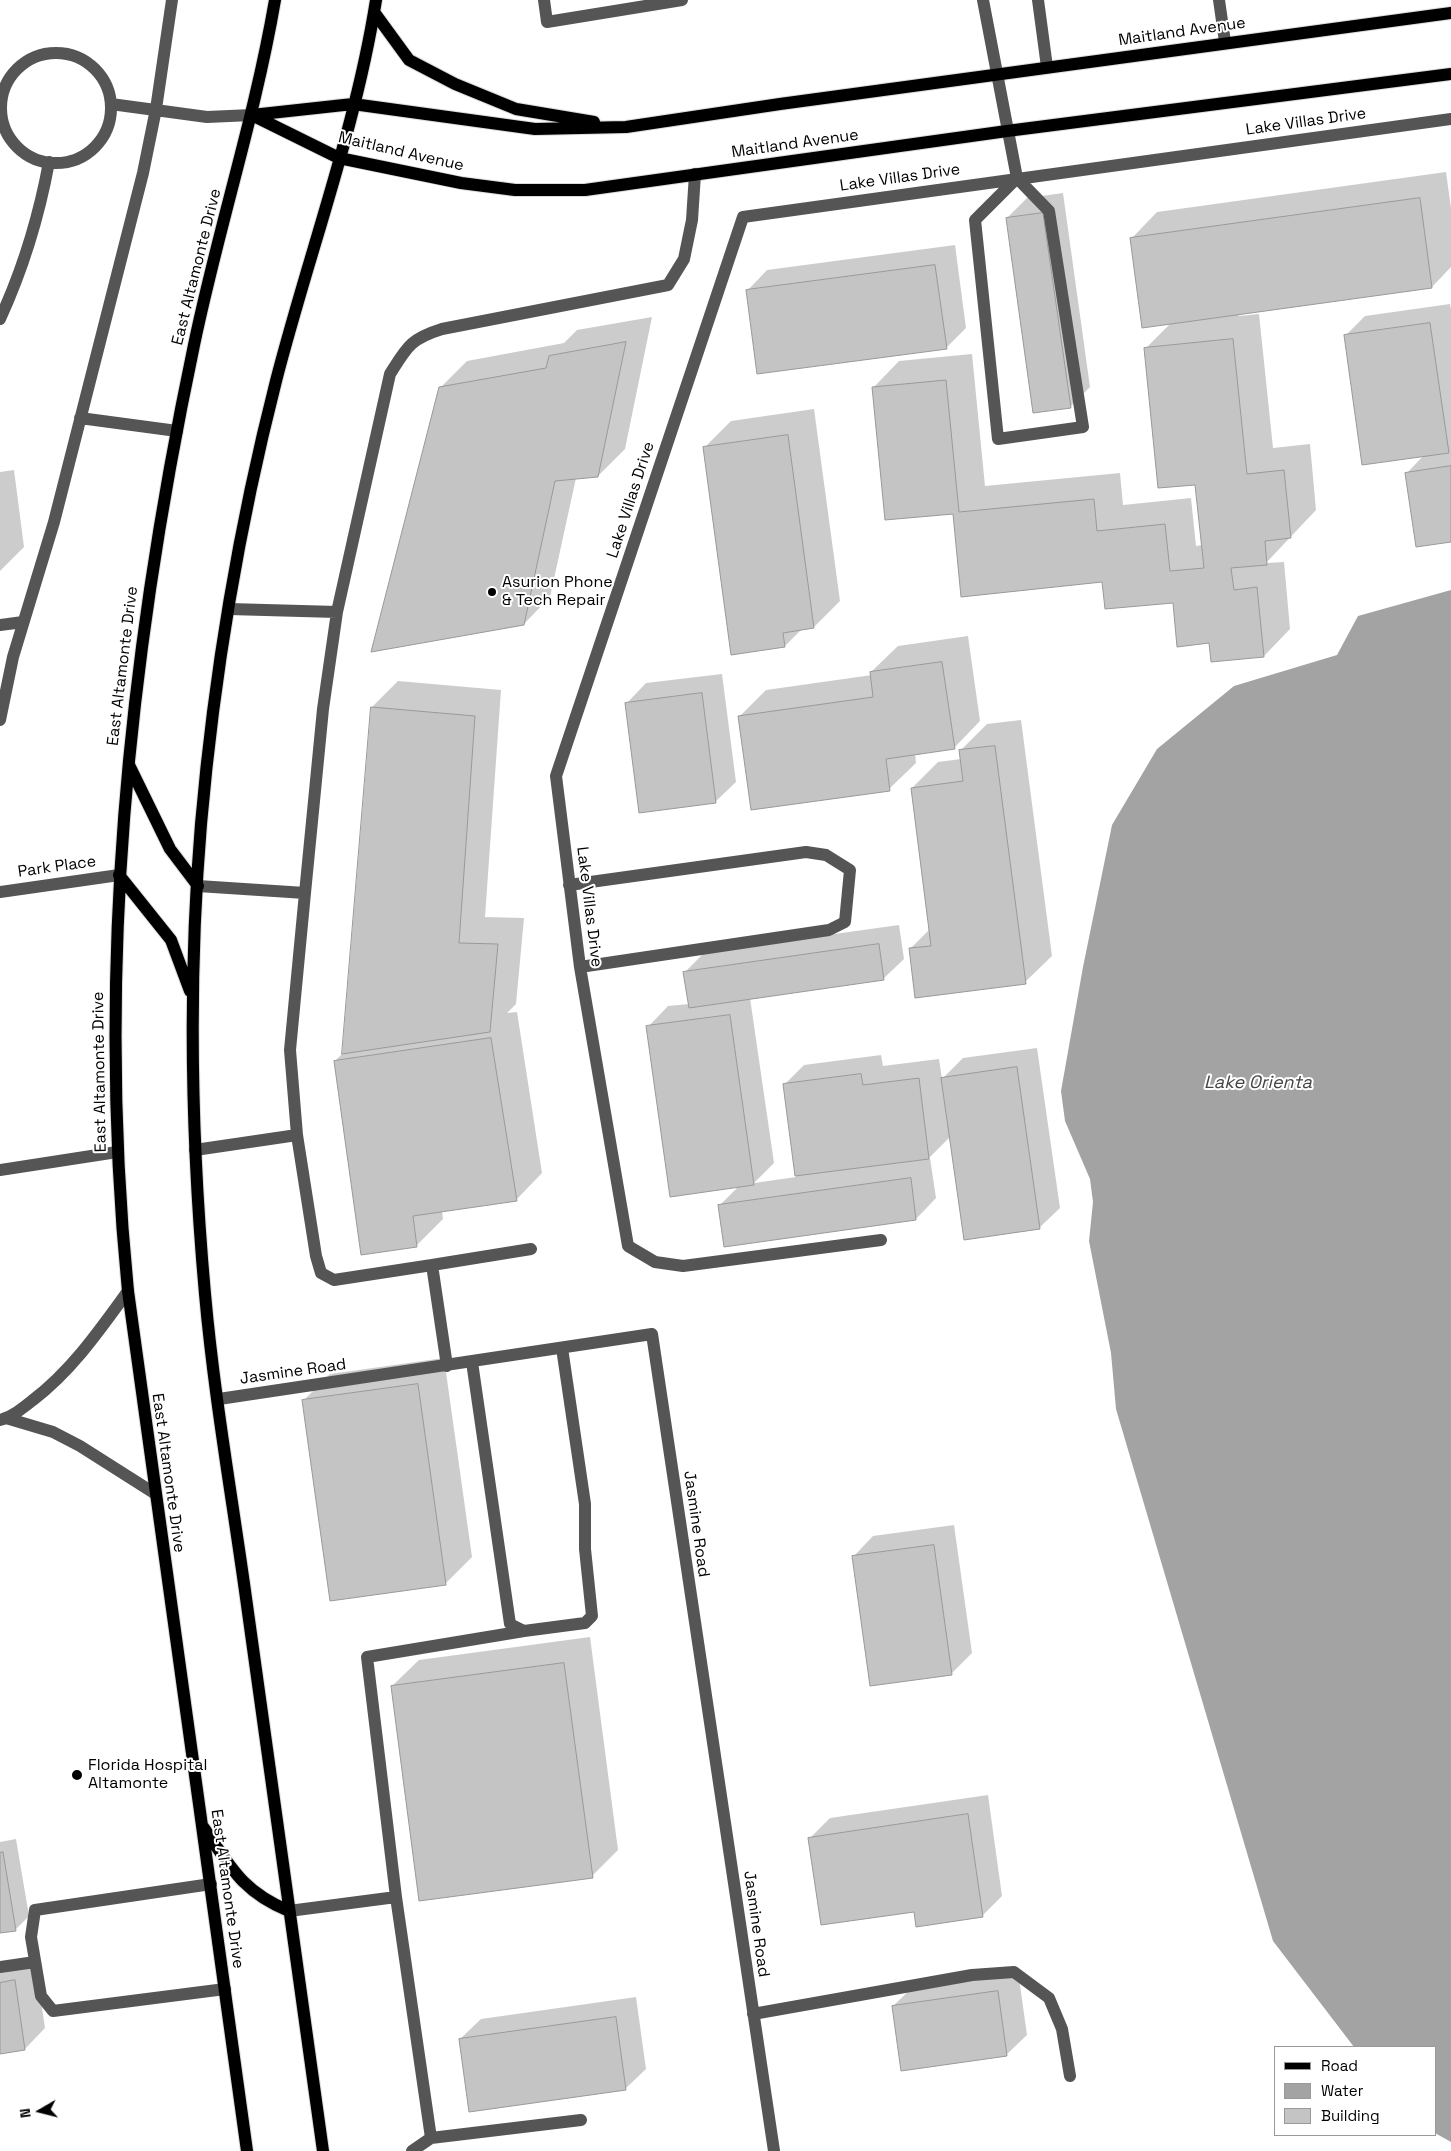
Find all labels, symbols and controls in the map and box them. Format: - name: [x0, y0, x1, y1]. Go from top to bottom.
- street label: Maitland Avenue: [1117, 14, 1247, 50]
- street label: Lake Villas Drive: [1245, 104, 1367, 140]
- street label: Maitland Avenue: [730, 126, 860, 162]
- street label: Maitland Avenue: [336, 128, 466, 176]
- street label: Lake Villas Drive: [839, 160, 961, 196]
- street label: East Altamonte Drive: [168, 187, 226, 347]
- street label: Lake Villas Drive: [603, 439, 659, 561]
- place label: Asurion Phone & Tech Repair: [502, 573, 613, 611]
- street label: East Altamonte Drive: [104, 585, 142, 747]
- marker: Asurion Phone & Tech Repair: [486, 586, 498, 598]
- street label: Lake Villas Drive: [572, 846, 606, 968]
- street label: Park Place: [17, 852, 97, 882]
- street label: East Altamonte Drive: [89, 992, 111, 1152]
- water label: Lake Orienta: [1204, 1072, 1312, 1094]
- street label: Jasmine Road: [239, 1355, 347, 1389]
- street label: East Altamonte Drive: [147, 1392, 189, 1554]
- street label: Jasmine Road: [679, 1470, 713, 1578]
- place label: Florida Hospital Altamonte: [88, 1756, 207, 1794]
- marker: Florida Hospital Altamonte: [70, 1768, 84, 1782]
- street label: East Altamonte Drive: [206, 1808, 248, 1970]
- street label: Jasmine Road: [739, 1870, 773, 1978]
- legend: [1274, 2046, 1436, 2136]
- text: Road: [1321, 2056, 1358, 2075]
- text: Water: [1321, 2081, 1363, 2100]
- north arrow: [15, 2086, 65, 2136]
- text: Building: [1321, 2106, 1380, 2125]
- text: N: [16, 2107, 35, 2119]

